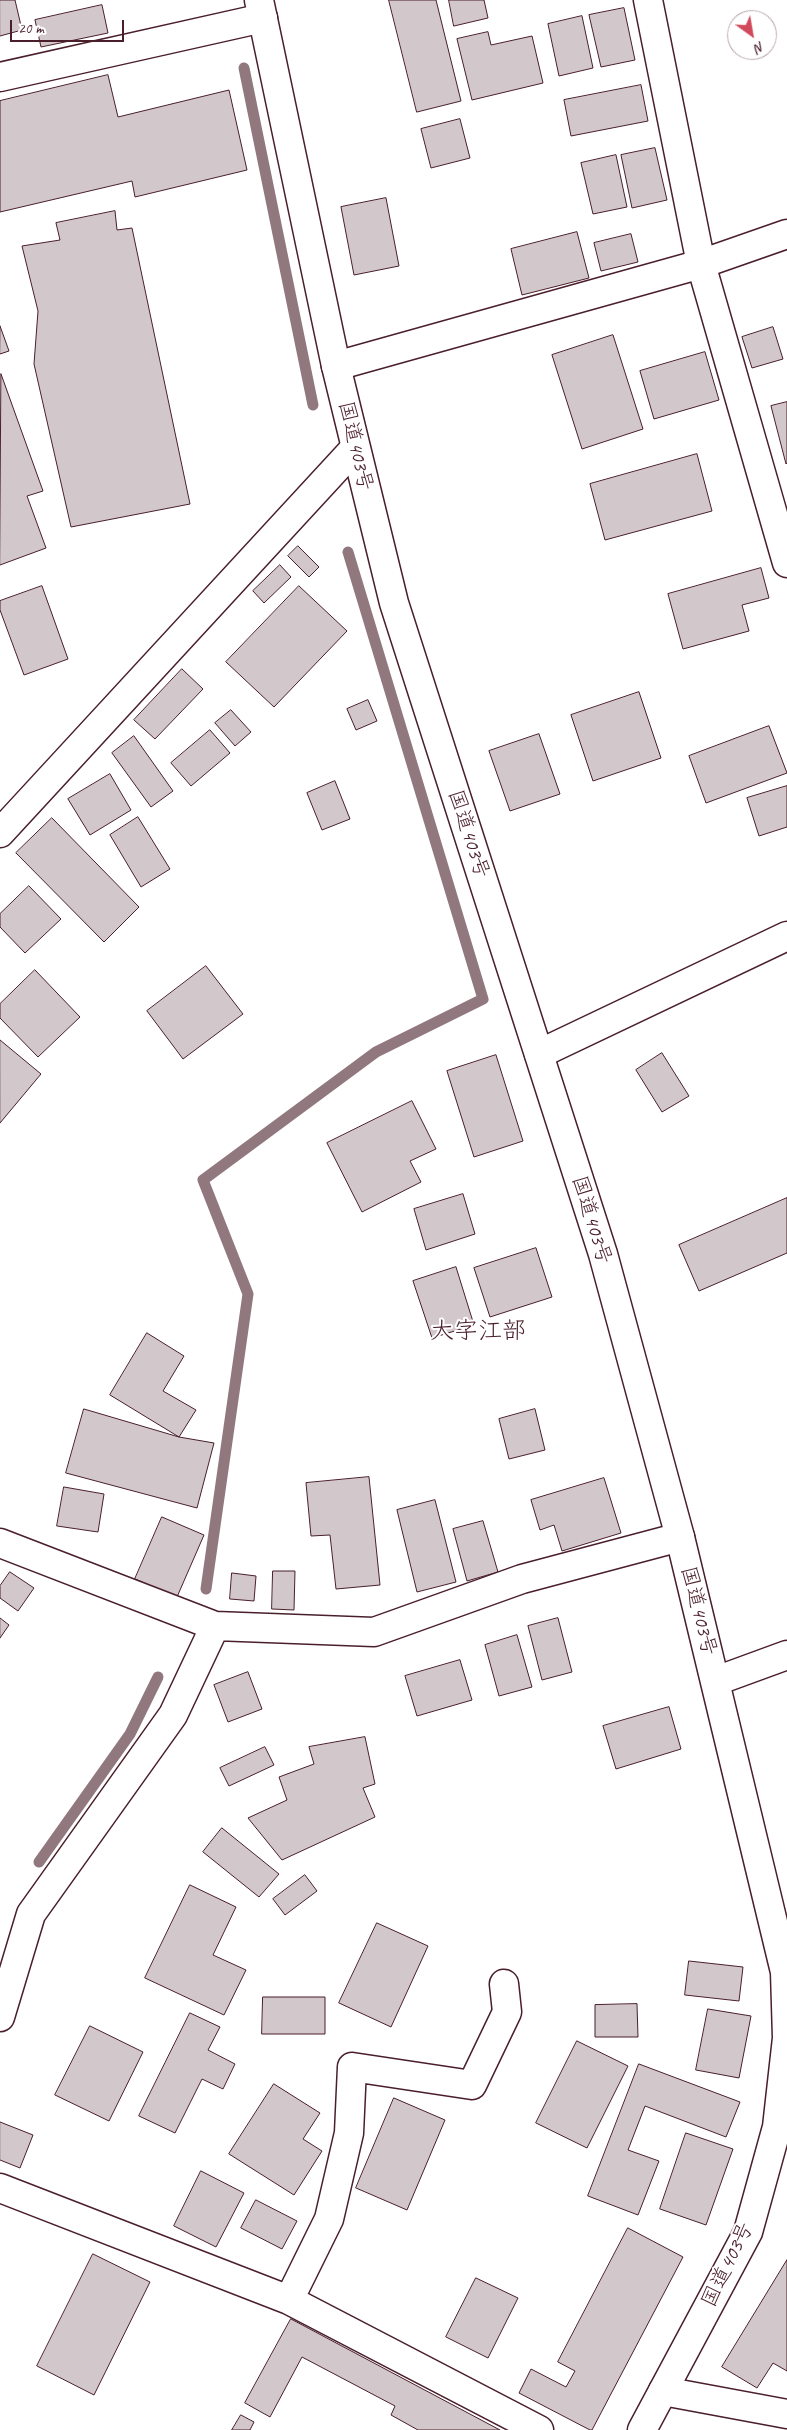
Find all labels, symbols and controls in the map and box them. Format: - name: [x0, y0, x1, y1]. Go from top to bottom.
- scale bar: [12, 10, 126, 42]
- north arrow: [727, 10, 777, 60]
- text: 20 m: [18, 19, 44, 38]
- text: N: [752, 38, 768, 57]
- street label: 国道403号: [332, 399, 378, 493]
- street label: 国道403号: [442, 787, 494, 881]
- street label: 国道403号: [566, 1173, 616, 1267]
- district label: 大字江部: [430, 1318, 526, 1346]
- street label: 国道403号: [675, 1564, 721, 1658]
- street label: 国道403号: [697, 2218, 759, 2312]

